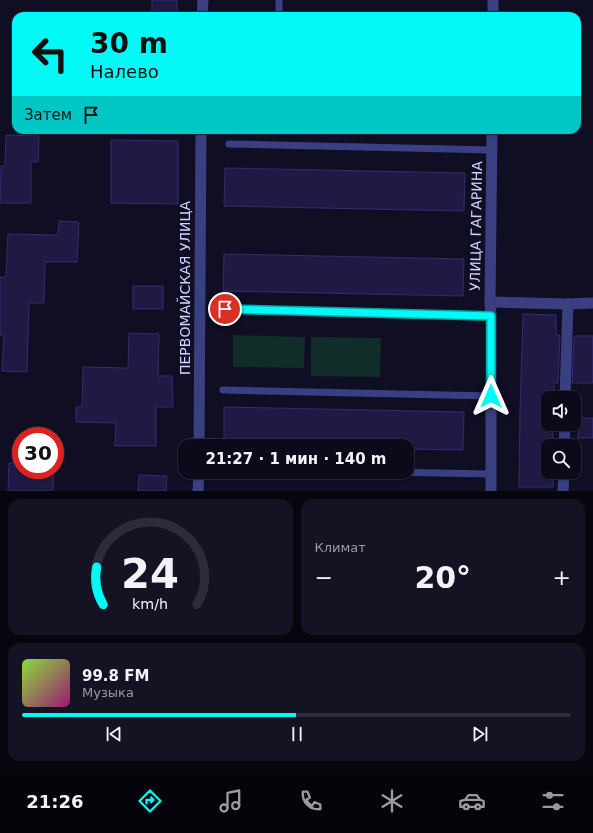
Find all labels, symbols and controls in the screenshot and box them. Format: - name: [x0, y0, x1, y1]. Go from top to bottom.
- text: 30 m: [90, 27, 168, 60]
- icon: left: [24, 28, 76, 80]
- text: Налево: [90, 61, 159, 82]
- icon: arrive: [80, 104, 102, 126]
- text: Затем: [24, 106, 72, 124]
- street label: УЛИЦА ГАГАРИНА: [467, 161, 485, 291]
- street label: ПЕРВОМАЙСКАЯ УЛИЦА: [176, 201, 193, 375]
- pin: [208, 292, 242, 326]
- icon: arrive: [214, 298, 236, 320]
- position arrow: [470, 375, 512, 417]
- map controls: [541, 391, 581, 479]
- button: sound: [541, 391, 581, 431]
- speed limit sign: 30: [12, 427, 64, 479]
- button: search: [541, 439, 581, 479]
- text: 21:27 · 1 мин · 140 m: [206, 450, 387, 468]
- text: Климат: [315, 540, 366, 555]
- text: 24: [121, 549, 179, 598]
- text: 20°: [414, 560, 471, 595]
- text: −: [315, 565, 333, 590]
- text: +: [553, 565, 571, 590]
- text: km/h: [132, 596, 168, 612]
- text: 99.8 FM: [82, 667, 149, 685]
- text: Музыка: [82, 685, 134, 700]
- icon: previous: [103, 723, 125, 745]
- icon: pause: [286, 723, 308, 745]
- icon: next: [469, 723, 491, 745]
- icon: directions: [136, 787, 164, 815]
- icon: music: [217, 787, 245, 815]
- icon: phone: [297, 787, 325, 815]
- icon: climate: [378, 787, 406, 815]
- icon: car: [458, 787, 486, 815]
- icon: filters: [539, 787, 567, 815]
- text: 21:26: [26, 791, 84, 812]

